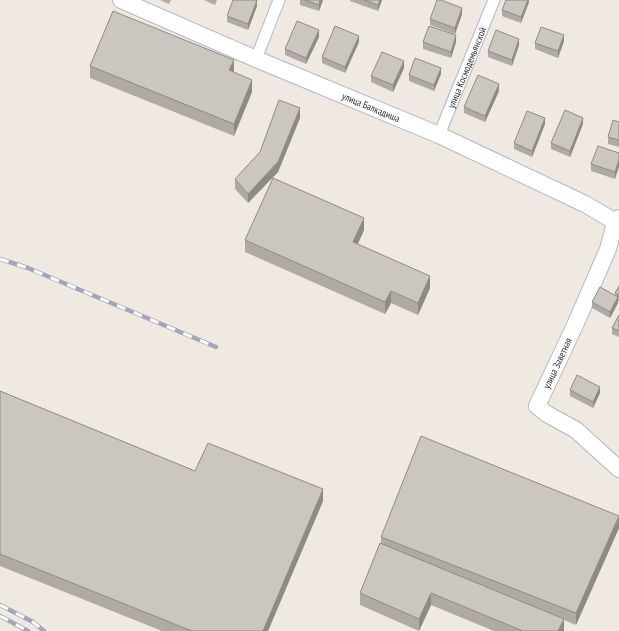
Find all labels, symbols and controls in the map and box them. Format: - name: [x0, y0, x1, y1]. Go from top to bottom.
- street label: улица Космодемьянской: [445, 25, 489, 110]
- street label: улица Балкадиша: [340, 89, 402, 125]
- street label: улица Заветная: [540, 336, 575, 391]

